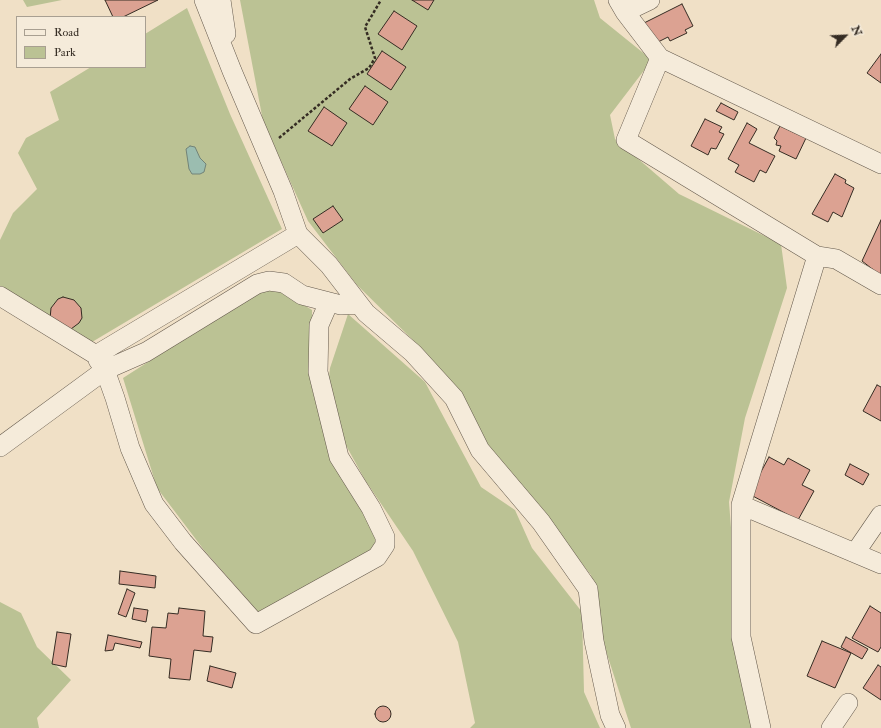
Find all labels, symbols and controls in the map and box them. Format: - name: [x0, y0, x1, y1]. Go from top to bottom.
- legend: [16, 16, 146, 68]
- north arrow: [825, 16, 865, 56]
- text: N: [848, 24, 864, 38]
- text: Road: [54, 25, 79, 40]
- text: Park: [54, 45, 76, 60]

